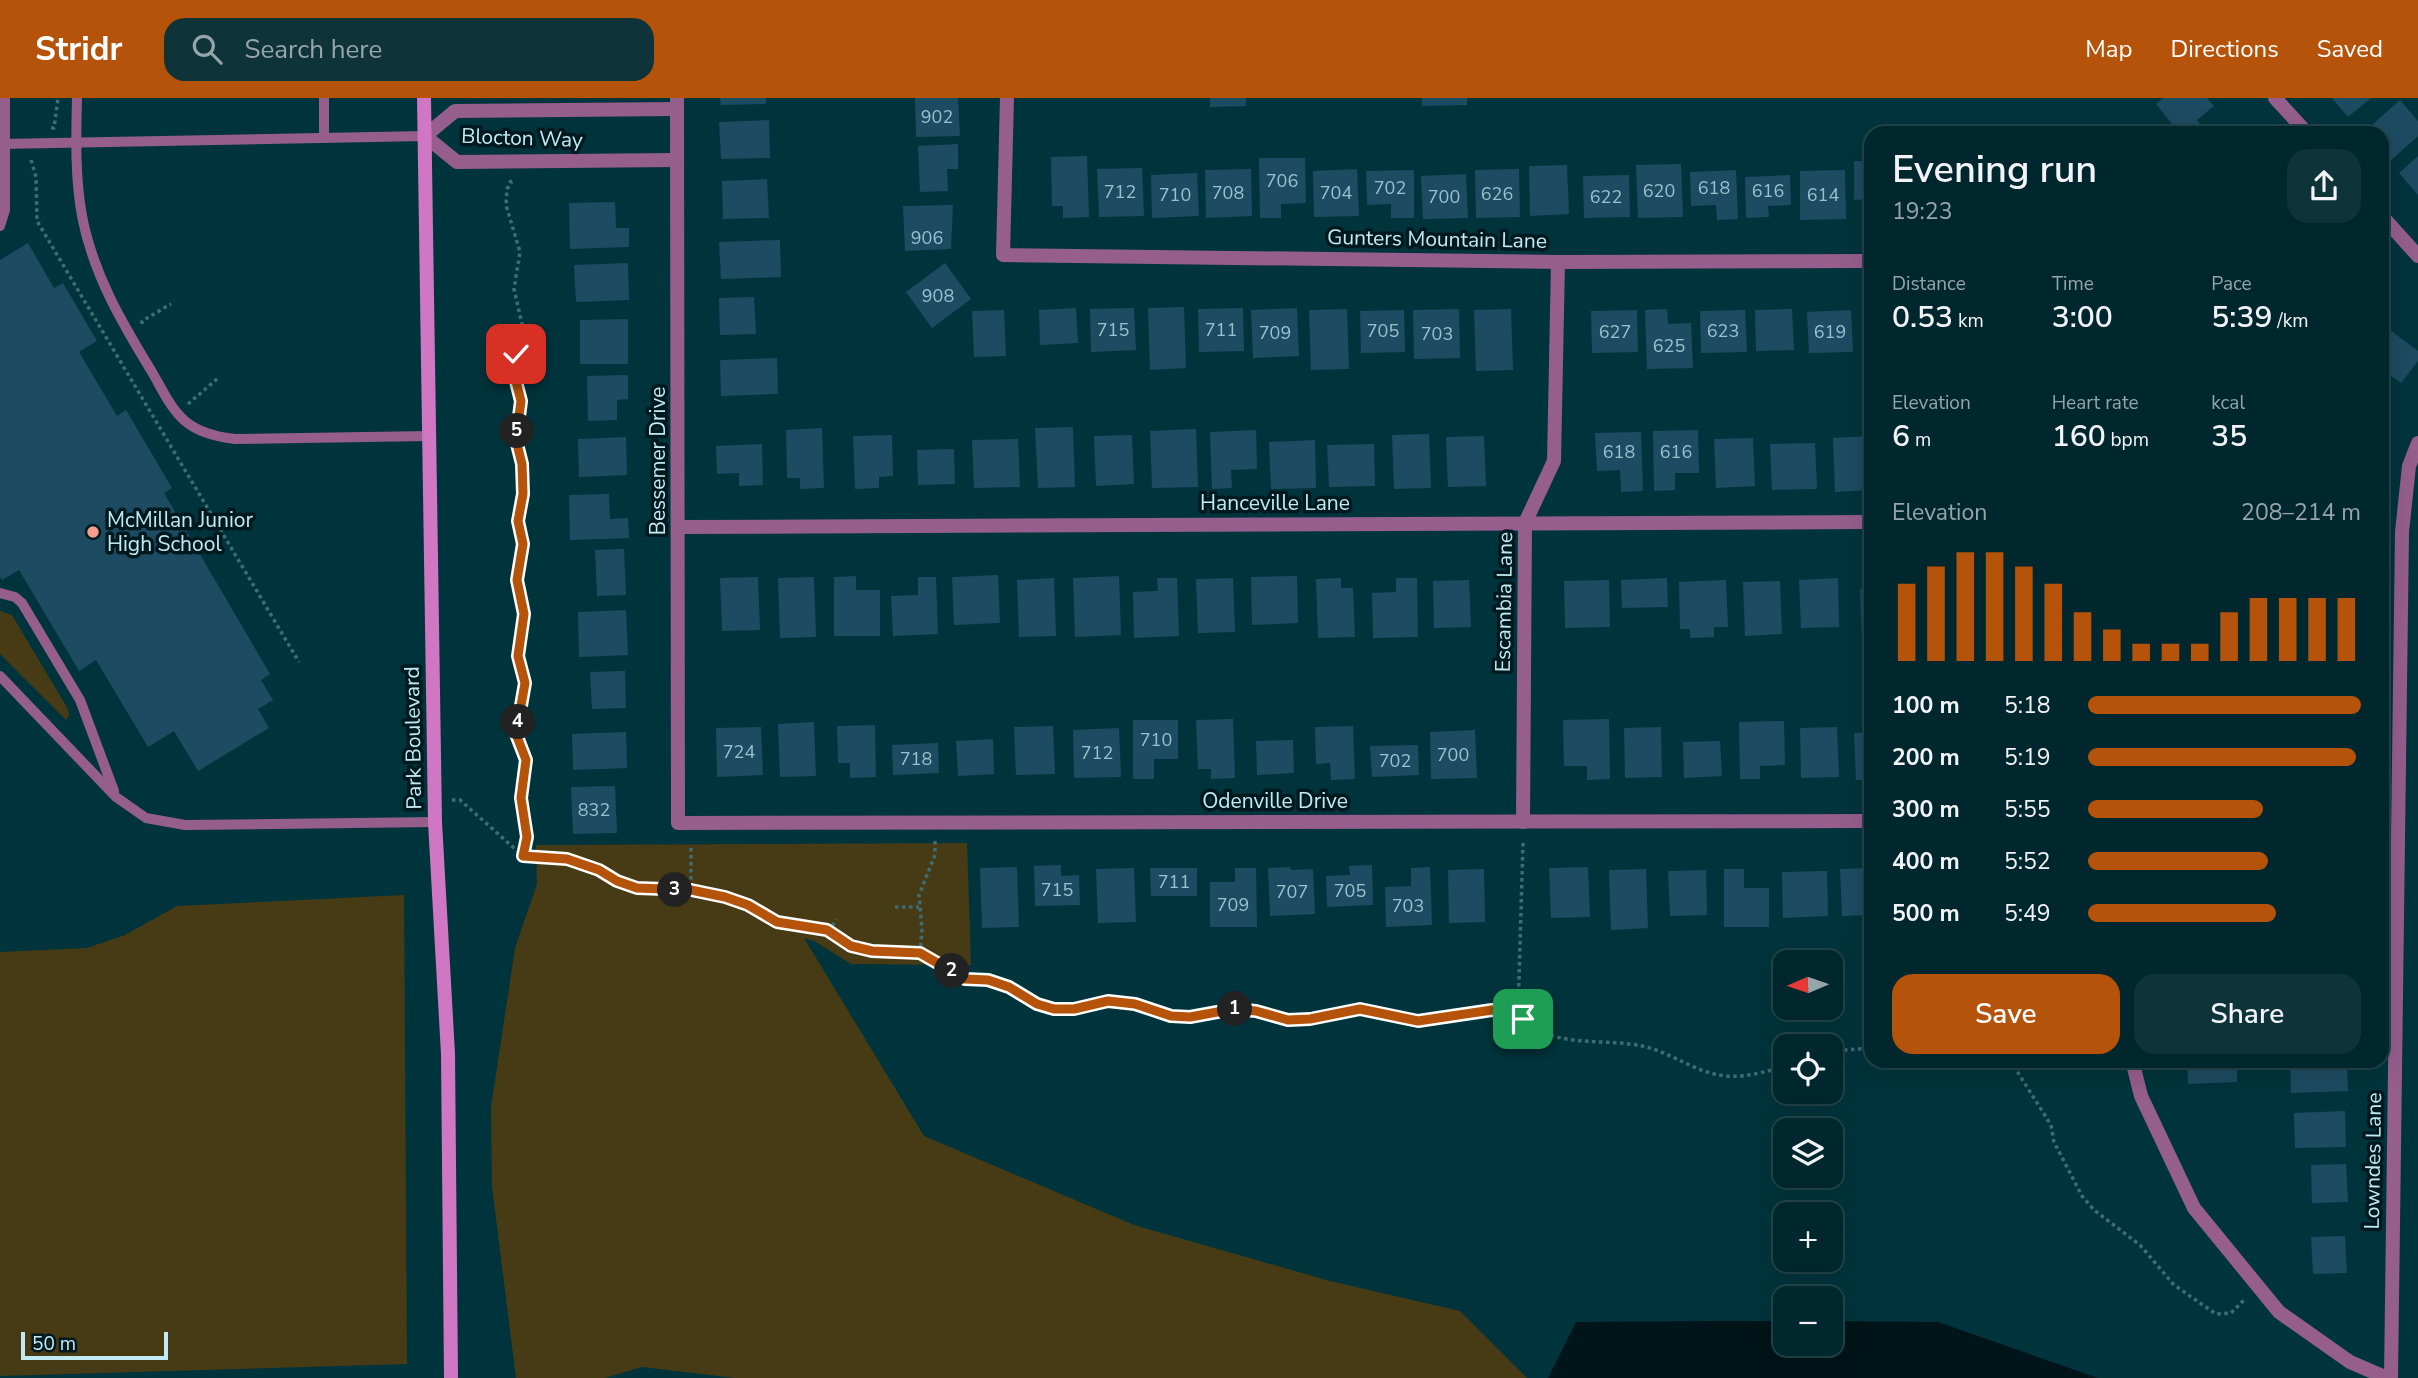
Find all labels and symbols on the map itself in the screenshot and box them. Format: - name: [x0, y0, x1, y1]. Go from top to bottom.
- house number: 902: [921, 105, 953, 129]
- street label: Blocton Way: [461, 122, 584, 154]
- house number: 706: [1266, 169, 1298, 193]
- house number: 702: [1374, 176, 1406, 200]
- house number: 618: [1698, 176, 1730, 200]
- house number: 620: [1643, 179, 1675, 203]
- house number: 616: [1752, 179, 1784, 203]
- house number: 712: [1104, 180, 1136, 204]
- house number: 708: [1212, 181, 1244, 205]
- house number: 704: [1320, 181, 1352, 205]
- house number: 626: [1481, 182, 1513, 206]
- house number: 710: [1159, 183, 1191, 207]
- house number: 614: [1807, 183, 1839, 207]
- house number: 700: [1428, 185, 1460, 209]
- house number: 622: [1590, 185, 1622, 209]
- street label: Gunters Mountain Lane: [1327, 223, 1547, 255]
- house number: 906: [911, 226, 943, 250]
- house number: 908: [922, 284, 954, 308]
- house number: 715: [1097, 318, 1129, 342]
- house number: 711: [1205, 318, 1237, 342]
- house number: 705: [1367, 319, 1399, 343]
- house number: 623: [1707, 319, 1739, 343]
- house number: 627: [1599, 320, 1631, 344]
- house number: 619: [1814, 320, 1846, 344]
- house number: 709: [1259, 321, 1291, 345]
- house number: 703: [1421, 322, 1453, 346]
- pin: [486, 324, 546, 384]
- house number: 625: [1653, 334, 1685, 358]
- street label: Bessemer Drive: [644, 387, 672, 535]
- pin: 5: [500, 414, 534, 448]
- house number: 618: [1603, 440, 1635, 464]
- house number: 616: [1660, 440, 1692, 464]
- street label: Hanceville Lane: [1200, 489, 1350, 517]
- place label: McMillan Junior High School: [107, 506, 253, 558]
- marker: McMillan Junior High School: [85, 524, 101, 540]
- street label: Escambia Lane: [1489, 532, 1519, 672]
- street label: Park Boulevard: [398, 666, 428, 810]
- pin: 4: [500, 704, 536, 740]
- house number: 710: [1140, 728, 1172, 752]
- house number: 724: [723, 740, 755, 764]
- house number: 712: [1081, 741, 1113, 765]
- house number: 700: [1437, 743, 1469, 767]
- house number: 718: [900, 747, 932, 771]
- house number: 702: [1379, 749, 1411, 773]
- street label: Odenville Drive: [1202, 787, 1348, 815]
- house number: 832: [578, 798, 610, 822]
- house number: 711: [1158, 870, 1190, 894]
- pin: 3: [658, 872, 692, 908]
- house number: 715: [1041, 878, 1073, 902]
- house number: 705: [1334, 879, 1366, 903]
- house number: 707: [1276, 880, 1308, 904]
- house number: 709: [1217, 893, 1249, 917]
- house number: 703: [1392, 894, 1424, 918]
- north arrow: [1773, 950, 1843, 1020]
- pin: 2: [934, 954, 970, 988]
- pin: [1493, 989, 1553, 1049]
- pin: 1: [1218, 992, 1252, 1026]
- street label: Lowndes Lane: [2358, 1092, 2388, 1230]
- scale bar: [21, 1329, 168, 1361]

